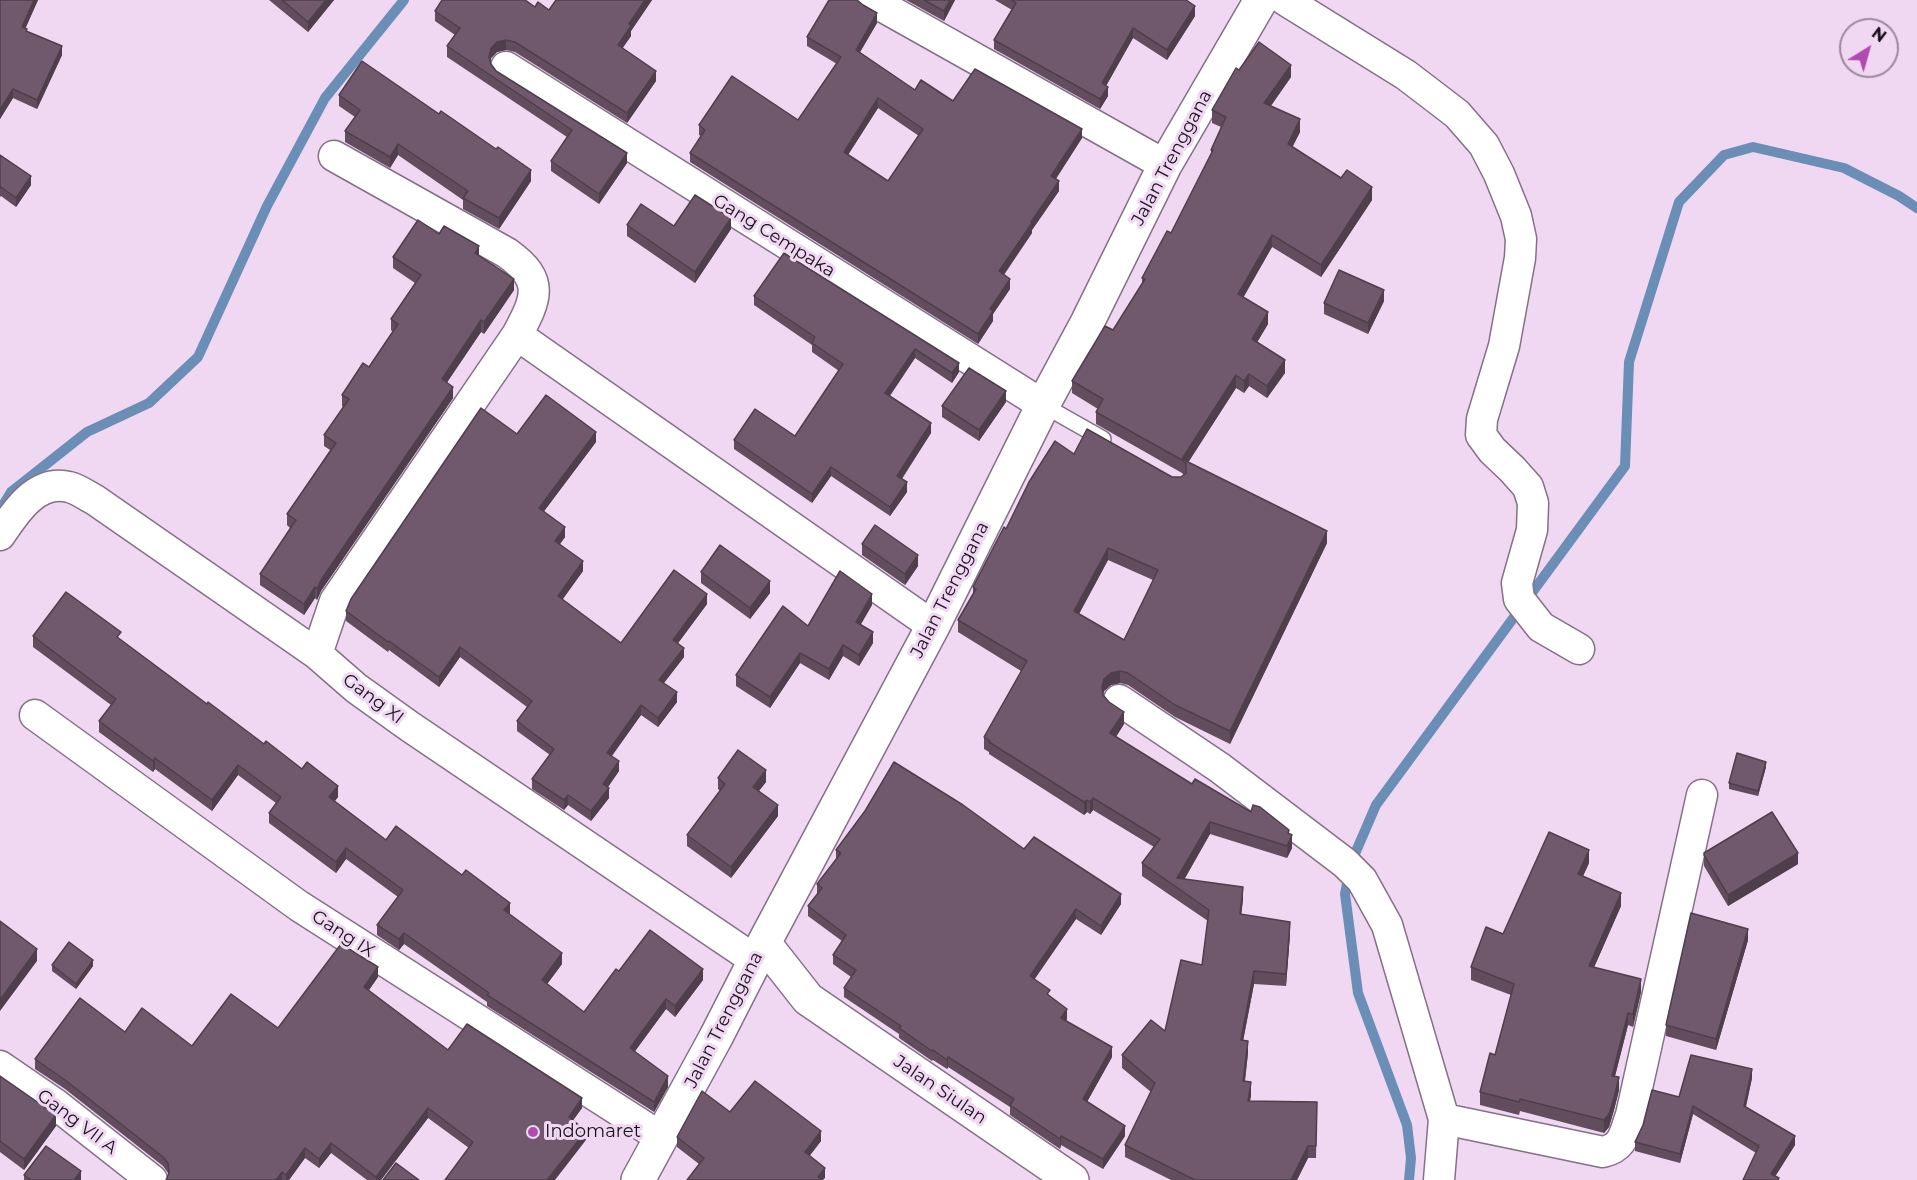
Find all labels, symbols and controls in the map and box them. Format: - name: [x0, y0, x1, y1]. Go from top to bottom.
- north arrow: [1839, 18, 1899, 78]
- text: N: [1868, 23, 1890, 46]
- street label: Jalan Trenggana: [1127, 87, 1217, 229]
- street label: Gang Cempaka: [709, 190, 839, 282]
- street label: Jalan Trenggana: [906, 518, 994, 662]
- street label: Gang XI: [338, 669, 408, 729]
- street label: Gang IX: [307, 906, 379, 962]
- street label: Jalan Trenggana: [680, 948, 768, 1092]
- street label: Jalan Siulan: [889, 1051, 991, 1129]
- street label: Gang VII A: [33, 1085, 121, 1159]
- place label: Indomaret: [545, 1121, 641, 1143]
- marker: Indomaret: [526, 1125, 540, 1139]

